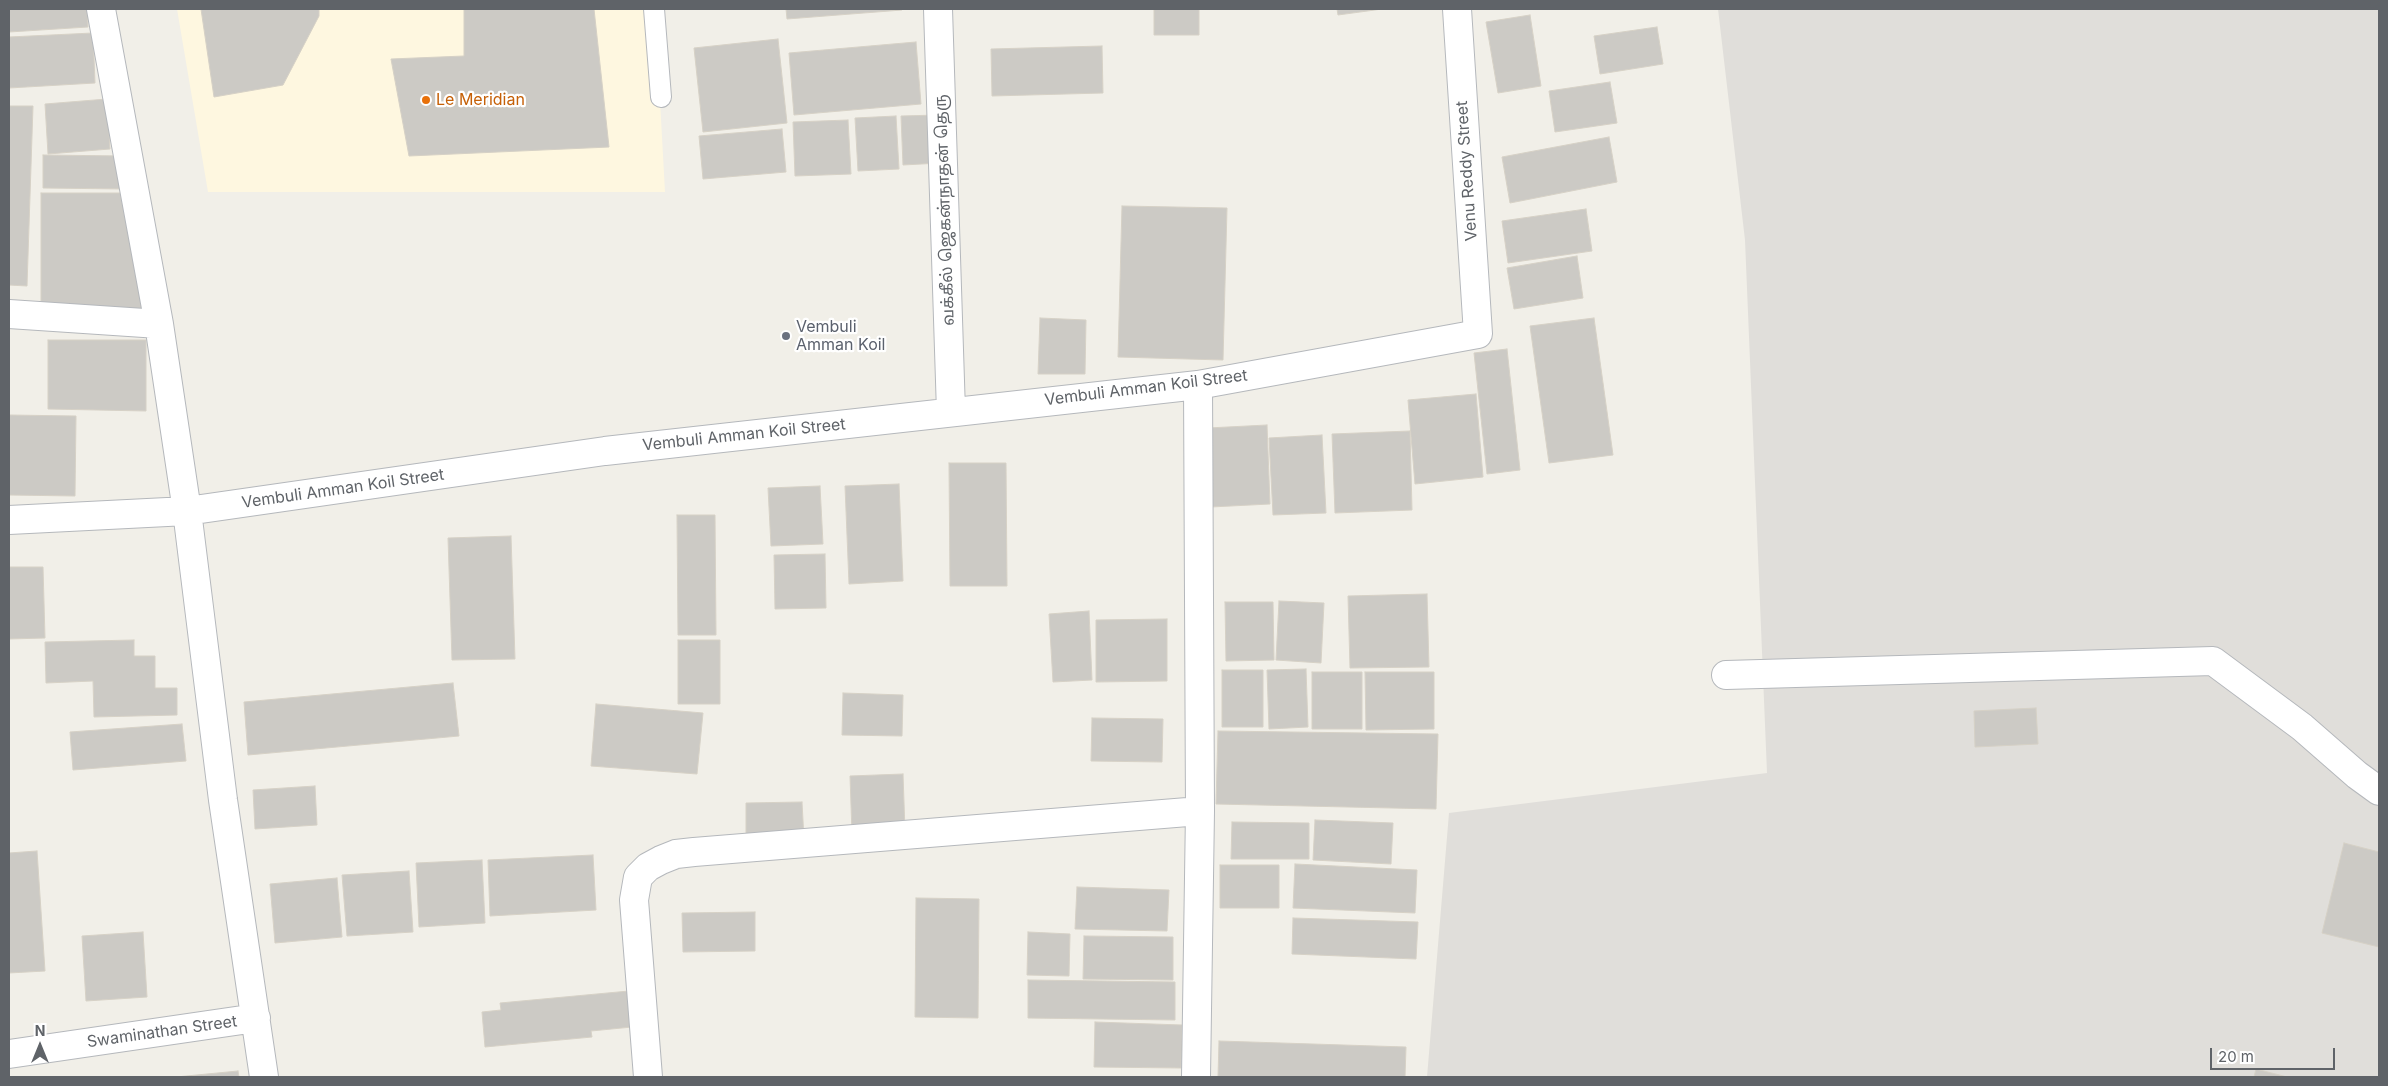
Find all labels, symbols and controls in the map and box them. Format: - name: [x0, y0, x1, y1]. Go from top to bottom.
- place label: Le Meridian: [436, 90, 525, 110]
- marker: Le Meridian: [420, 94, 432, 106]
- street label: வக்கீல் ஜெகன்நாதன் தெரு: [931, 94, 959, 326]
- street label: Venu Reddy Street: [1453, 100, 1481, 242]
- place label: Vembuli Amman Koil: [796, 317, 885, 355]
- marker: Vembuli Amman Koil: [780, 330, 792, 342]
- street label: Vembuli Amman Koil Street: [1043, 366, 1249, 410]
- street label: Vembuli Amman Koil Street: [641, 415, 847, 455]
- street label: Vembuli Amman Koil Street: [241, 465, 445, 513]
- street label: Swaminathan Street: [86, 1012, 238, 1052]
- north arrow: [15, 1021, 65, 1071]
- text: N: [35, 1022, 45, 1039]
- scale bar: [2213, 1038, 2338, 1070]
- text: 20 m: [2218, 1047, 2254, 1066]

